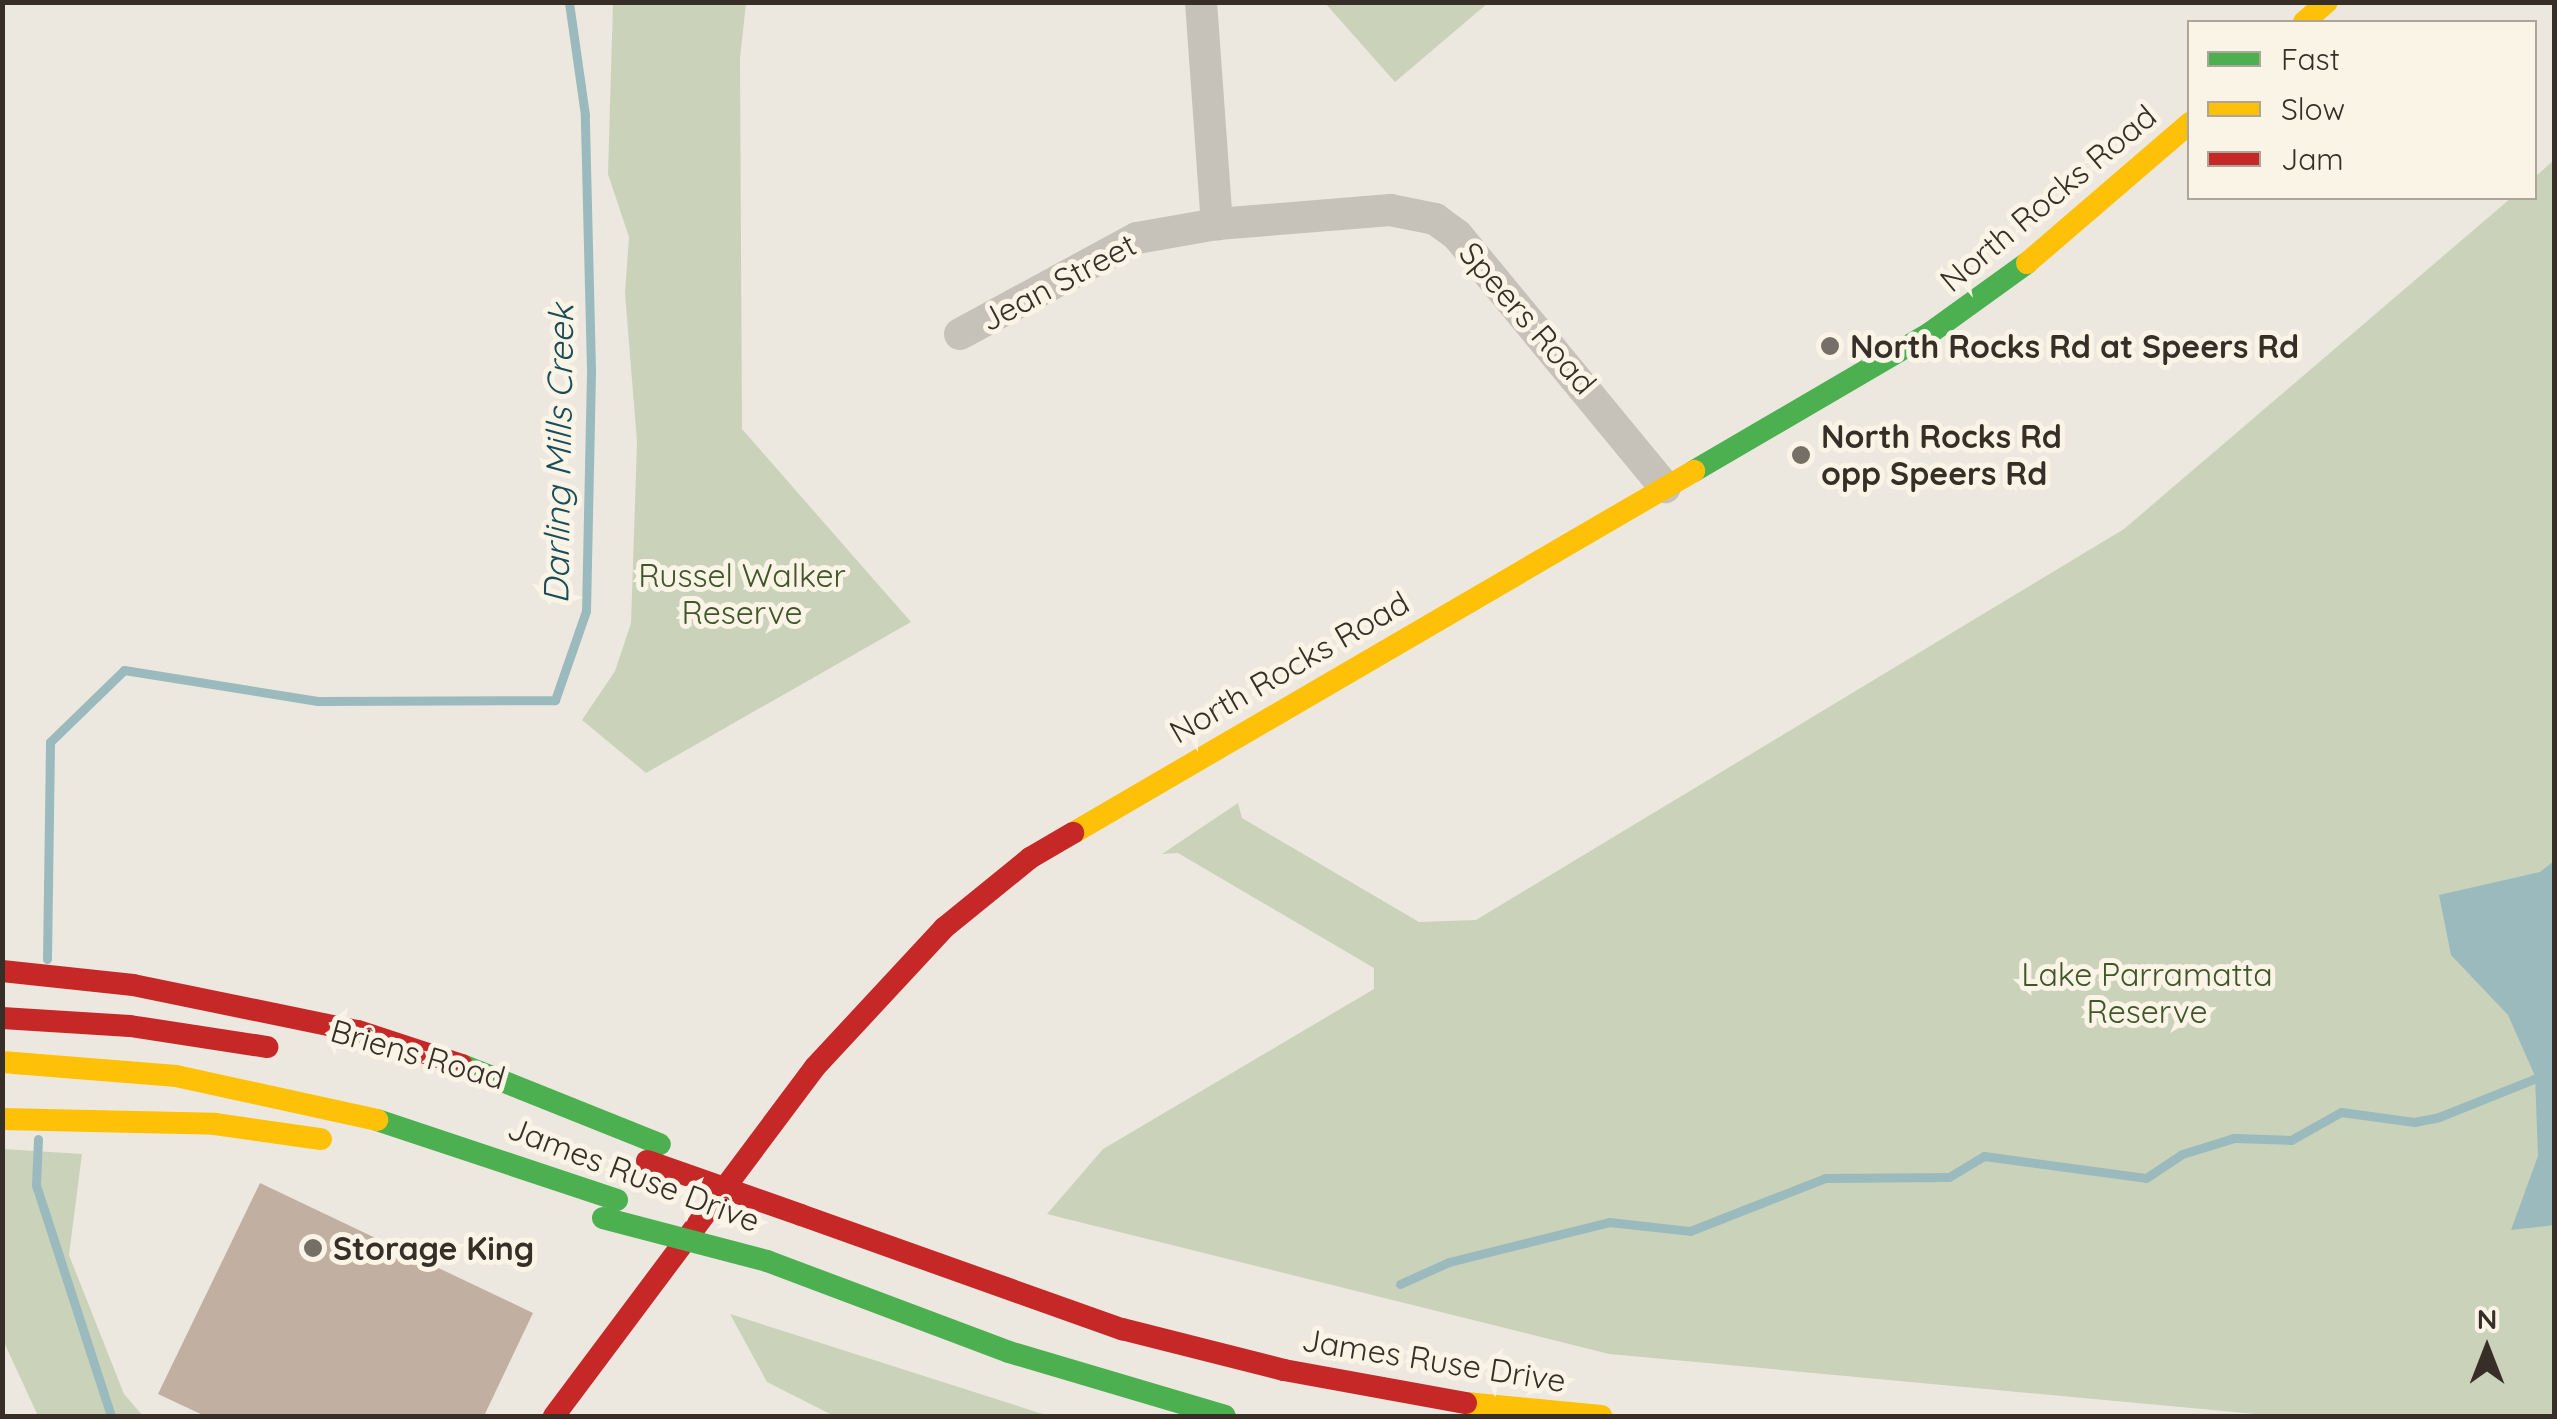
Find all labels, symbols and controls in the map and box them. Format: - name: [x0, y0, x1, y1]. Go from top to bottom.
- legend: [2187, 20, 2537, 200]
- text: Fast: [2281, 40, 2340, 78]
- text: Slow: [2281, 90, 2345, 128]
- street label: North Rocks Road: [1932, 97, 2164, 299]
- text: Jam: [2281, 140, 2344, 178]
- street label: Jean Street: [974, 225, 1142, 339]
- street label: Speers Road: [1452, 234, 1604, 402]
- water label: Darling Mills Creek: [534, 304, 582, 604]
- place label: North Rocks Rd at Speers Rd: [1850, 327, 2299, 365]
- marker: North Rocks Rd at Speers Rd: [1819, 335, 1841, 357]
- place label: North Rocks Rd opp Speers Rd: [1821, 418, 2062, 493]
- marker: North Rocks Rd opp Speers Rd: [1790, 444, 1812, 466]
- park label: Russel Walker Reserve: [638, 557, 846, 632]
- street label: North Rocks Road: [1162, 583, 1416, 751]
- park label: Lake Parramatta Reserve: [2021, 956, 2273, 1031]
- street label: Briens Road: [326, 1011, 510, 1097]
- street label: James Ruse Drive: [503, 1108, 765, 1240]
- place label: Storage King: [333, 1229, 534, 1267]
- marker: Storage King: [302, 1237, 324, 1259]
- north arrow: [2437, 1299, 2537, 1399]
- text: N: [2477, 1301, 2497, 1336]
- street label: James Ruse Drive: [1299, 1320, 1569, 1400]

